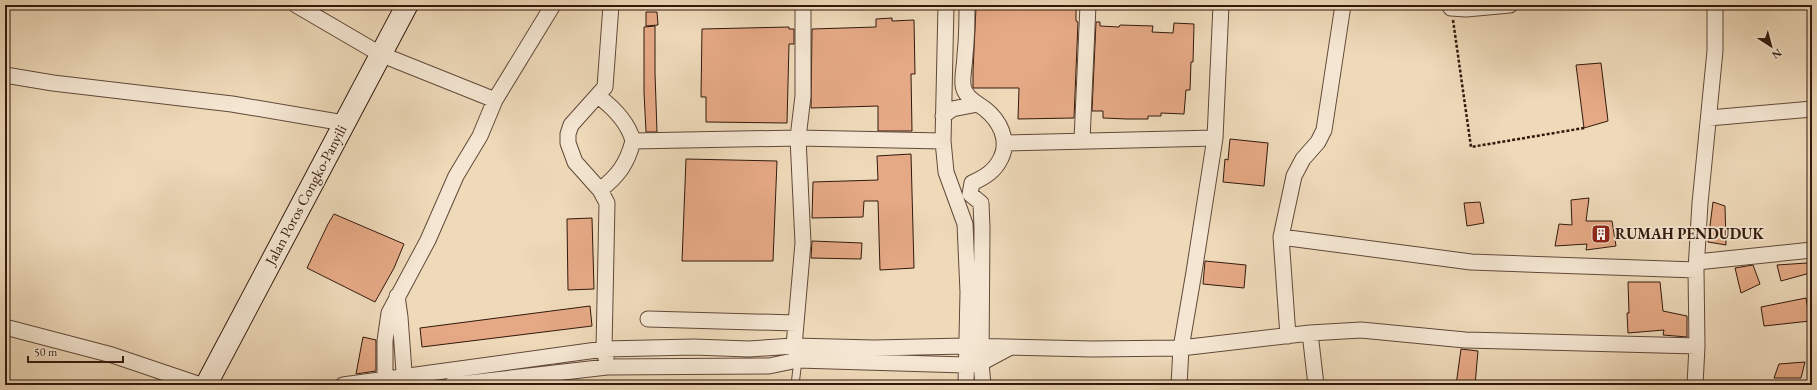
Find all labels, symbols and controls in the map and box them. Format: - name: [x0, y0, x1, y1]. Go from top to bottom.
- north arrow: [1751, 26, 1791, 66]
- text: N: [1769, 46, 1785, 62]
- street label: Jalan Poros Congko-Panyili: [260, 121, 351, 270]
- building icon: RUMAH PENDUDUK: [1590, 223, 1612, 245]
- place label: RUMAH PENDUDUK: [1615, 224, 1764, 243]
- scale bar: [28, 338, 123, 364]
- text: 50 m: [34, 344, 58, 360]

